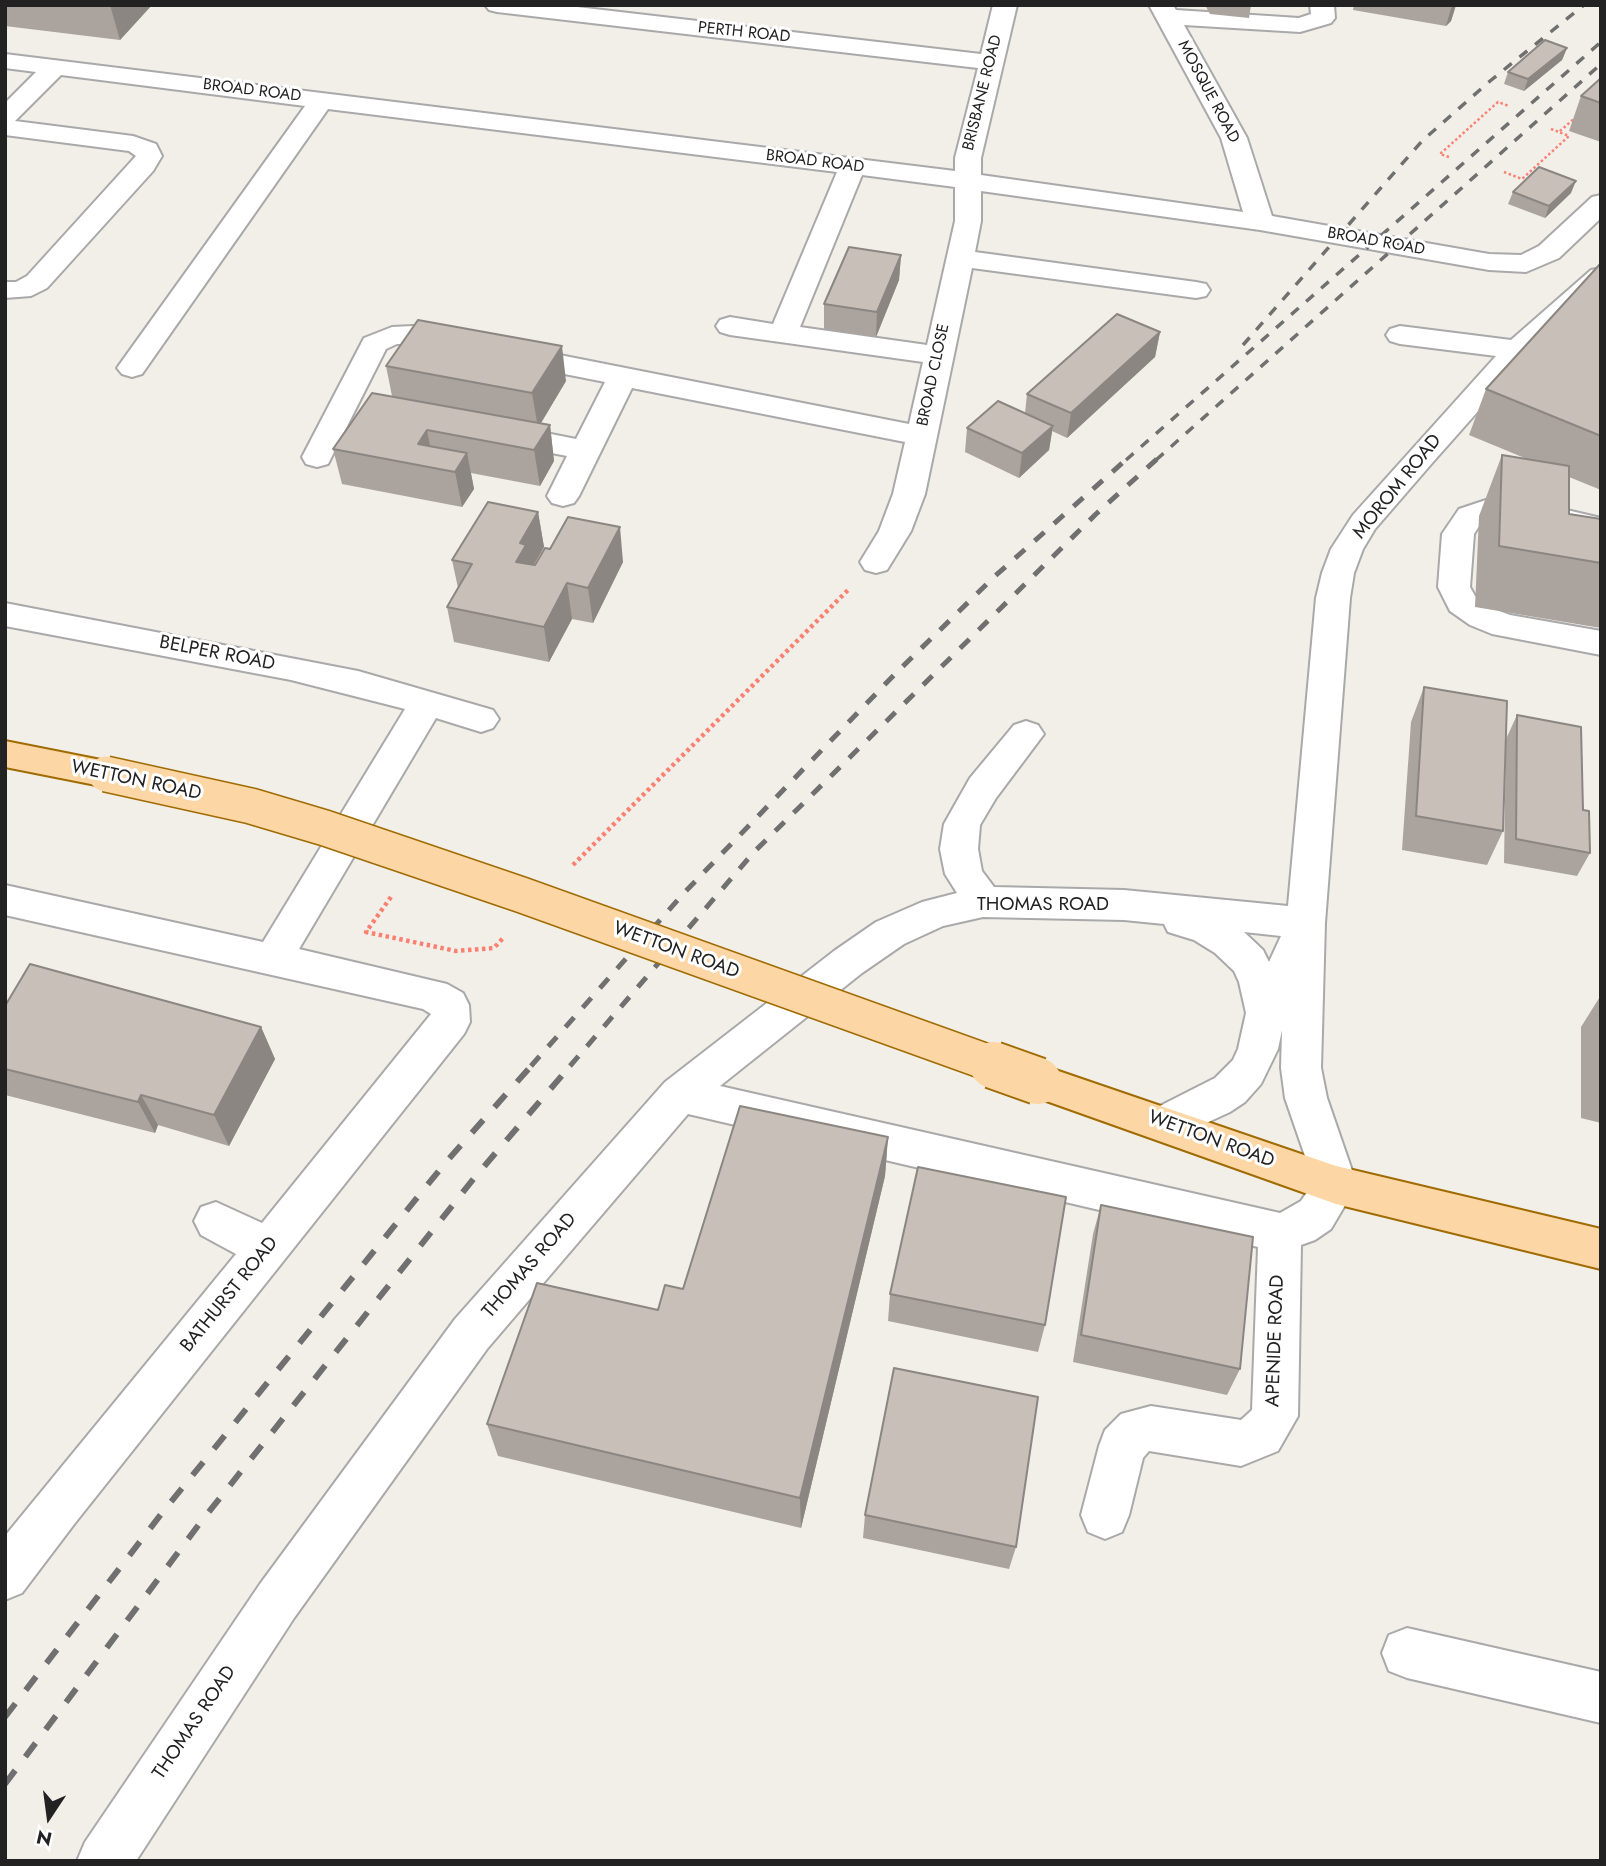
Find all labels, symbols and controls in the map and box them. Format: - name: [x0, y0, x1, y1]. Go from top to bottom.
- street label: PERTH ROAD: [697, 19, 791, 47]
- street label: BRISBANE ROAD: [959, 33, 1007, 153]
- street label: MOSQUE ROAD: [1173, 38, 1243, 146]
- street label: BROAD ROAD: [202, 75, 302, 107]
- street label: BROAD ROAD: [765, 146, 865, 178]
- street label: BROAD ROAD: [1326, 224, 1426, 260]
- street label: BROAD CLOSE: [914, 322, 954, 428]
- street label: MOROM ROAD: [1349, 430, 1447, 544]
- street label: BELPER ROAD: [157, 632, 277, 676]
- street label: WETTON ROAD: [69, 756, 203, 806]
- street label: THOMAS ROAD: [977, 894, 1109, 916]
- street label: WETTON ROAD: [610, 918, 742, 984]
- street label: WETTON ROAD: [1145, 1107, 1277, 1173]
- street label: THOMAS ROAD: [478, 1209, 582, 1323]
- street label: BATHURST ROAD: [176, 1233, 284, 1357]
- street label: APENIDE ROAD: [1262, 1274, 1290, 1408]
- street label: THOMAS ROAD: [149, 1662, 241, 1784]
- north arrow: [14, 1782, 84, 1852]
- text: N: [34, 1823, 55, 1853]

